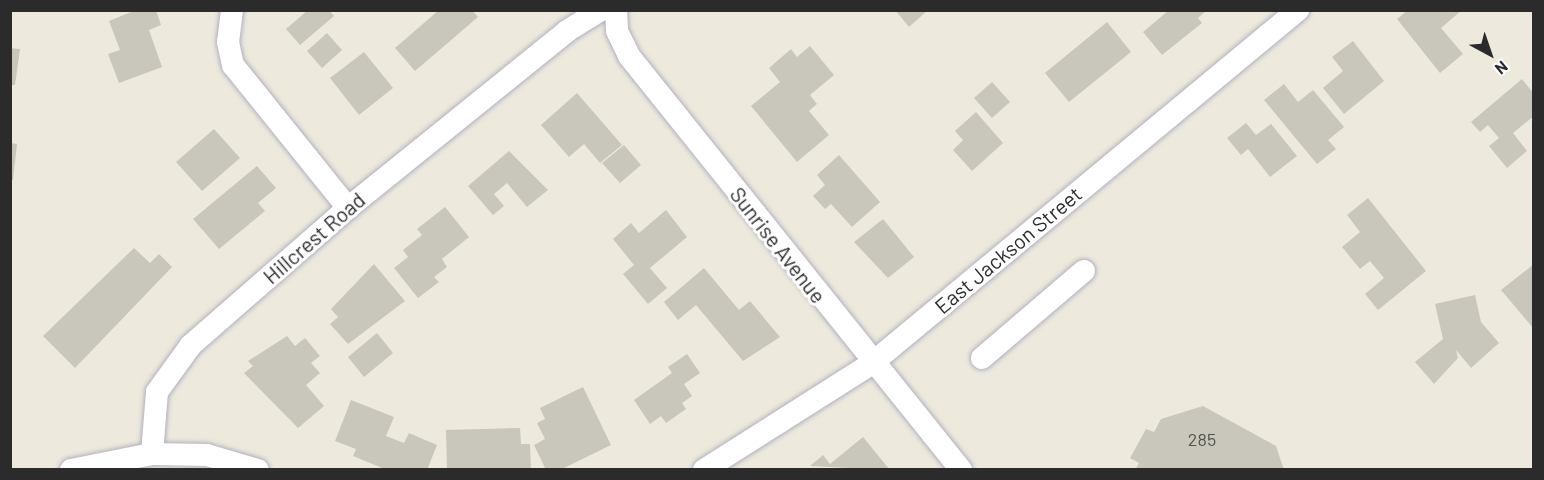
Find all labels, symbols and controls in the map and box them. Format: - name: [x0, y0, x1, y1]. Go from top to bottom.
- north arrow: [1460, 24, 1520, 84]
- text: N: [1492, 57, 1512, 79]
- street label: East Jackson Street: [929, 181, 1087, 319]
- street label: Sunrise Avenue: [725, 182, 831, 308]
- street label: Hillcrest Road: [258, 187, 370, 289]
- house number: 285: [1188, 428, 1216, 450]

